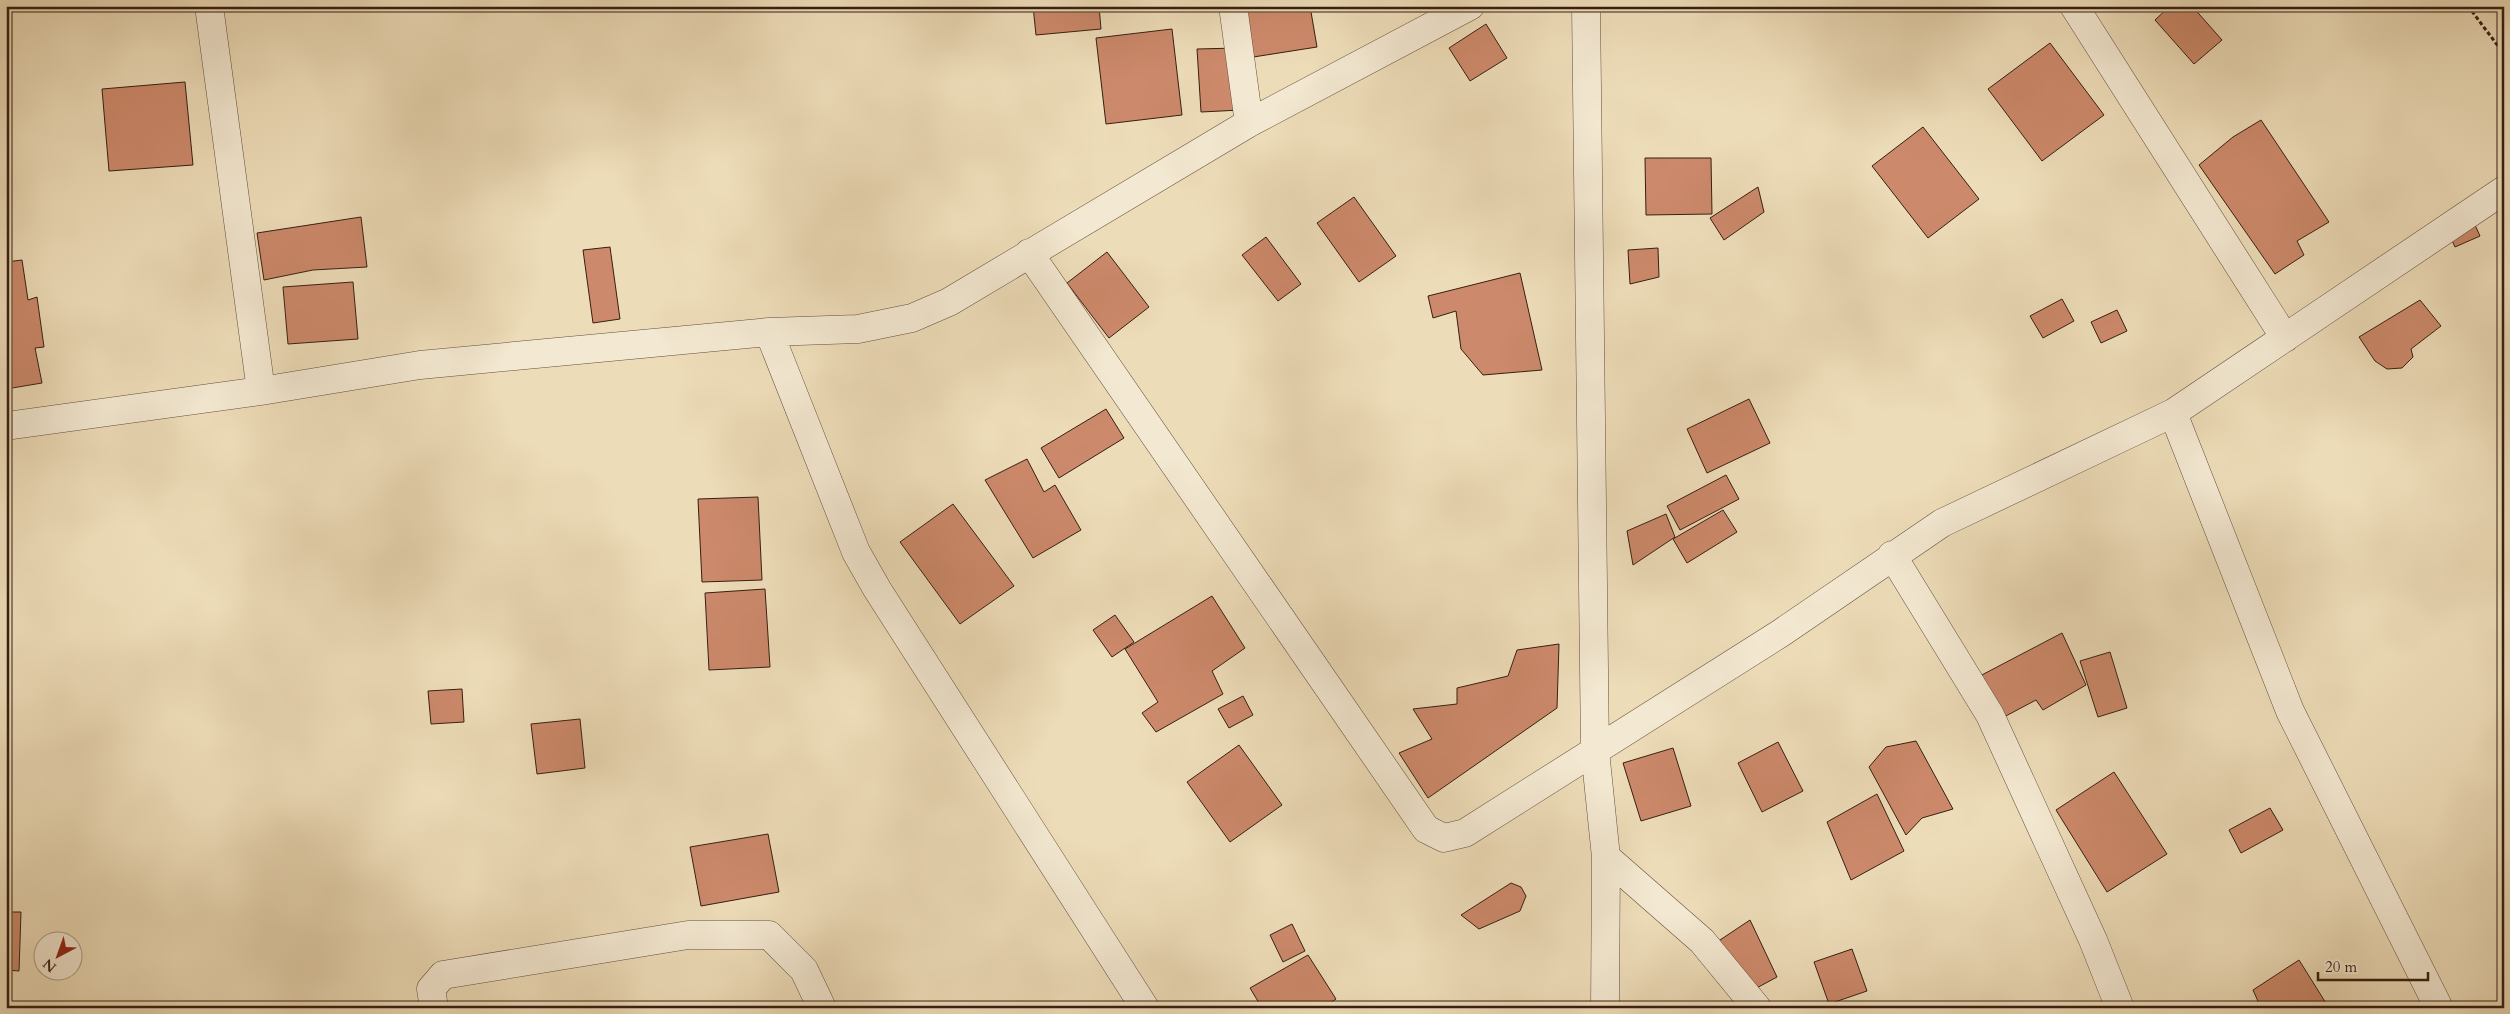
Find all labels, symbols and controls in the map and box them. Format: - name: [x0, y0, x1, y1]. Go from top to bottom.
- north arrow: [32, 932, 82, 982]
- scale bar: [2318, 949, 2428, 981]
- text: N: [39, 954, 61, 977]
- text: 20 m: [2325, 957, 2357, 977]

